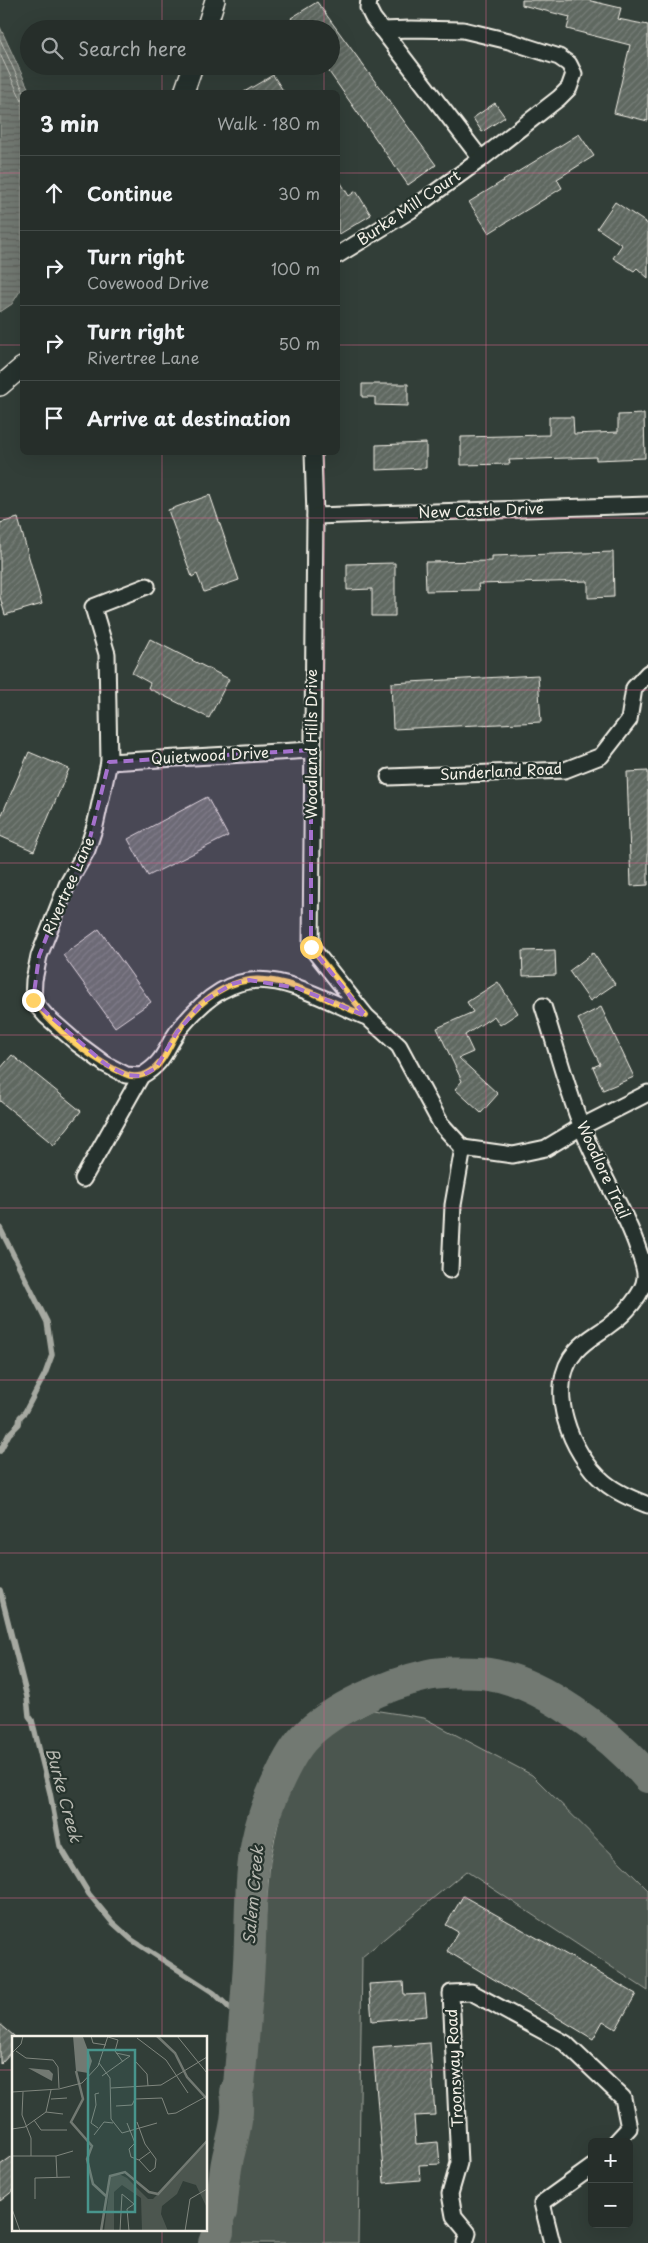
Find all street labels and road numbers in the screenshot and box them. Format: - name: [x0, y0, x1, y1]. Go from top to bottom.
- street label: Burke Mill Court: [352, 163, 465, 250]
- street label: New Castle Drive: [418, 496, 544, 523]
- street label: Woodland Hills Drive: [299, 669, 322, 819]
- street label: Quietwood Drive: [150, 740, 269, 769]
- street label: Sunderland Road: [439, 756, 563, 785]
- street label: Rivertree Lane: [36, 833, 100, 938]
- street label: Woodlore Trail: [572, 1117, 637, 1222]
- street label: Troonsway Road: [439, 2008, 468, 2128]

